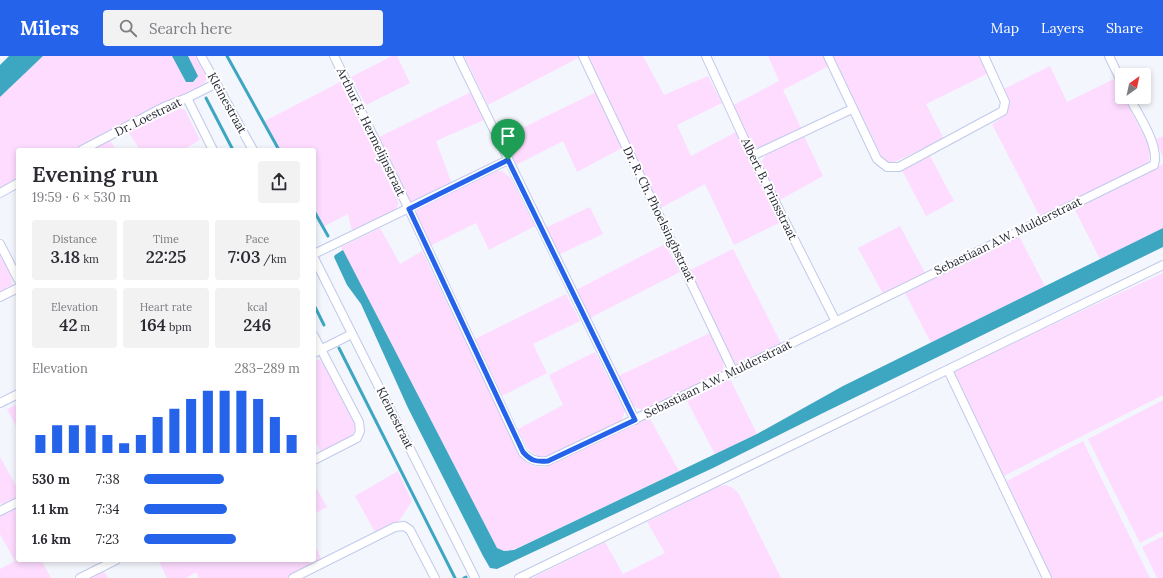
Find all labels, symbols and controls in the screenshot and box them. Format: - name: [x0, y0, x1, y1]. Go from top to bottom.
- search box: [103, 10, 383, 46]
- text: Milers: [20, 16, 79, 40]
- icon: search: [117, 17, 139, 39]
- text: Search here: [149, 19, 232, 38]
- text: Map: [991, 19, 1019, 37]
- text: Layers: [1041, 19, 1084, 37]
- text: Share: [1106, 19, 1143, 37]
- street label: Arthur E. Hermelijnstraat: [333, 64, 409, 199]
- north arrow: [1115, 68, 1151, 104]
- map controls: [1115, 68, 1151, 104]
- street label: Kleinestraat: [205, 70, 251, 136]
- street label: Dr. Loestraat: [112, 94, 184, 139]
- pin: [491, 119, 525, 160]
- icon: arrive: [497, 125, 519, 147]
- street label: Albert B. Prinsstraat: [738, 134, 801, 243]
- street label: Dr. R. Ch. Phoelsinghstraat: [620, 144, 699, 284]
- text: Evening run: [32, 160, 159, 188]
- button: share: [258, 161, 300, 203]
- text: 19:59 · 6 × 530 m: [32, 189, 131, 206]
- street label: Sebastiaan A.W. Mulderstraat: [932, 193, 1084, 278]
- text: Distance: [52, 232, 97, 246]
- text: Time: [153, 232, 179, 246]
- text: Pace: [245, 232, 269, 246]
- text: 3.18: [50, 246, 80, 268]
- text: 22:25: [146, 246, 186, 268]
- text: 7:03: [228, 246, 260, 268]
- text: km: [80, 252, 99, 266]
- text: /km: [260, 252, 287, 266]
- text: Elevation: [51, 300, 98, 314]
- text: Heart rate: [140, 300, 192, 314]
- text: kcal: [247, 300, 267, 314]
- text: 42: [59, 314, 77, 336]
- text: 164: [140, 314, 166, 336]
- text: 246: [243, 314, 271, 336]
- text: m: [77, 320, 90, 334]
- text: bpm: [166, 320, 192, 334]
- street label: Sebastiaan A.W. Mulderstraat: [642, 336, 794, 421]
- text: Elevation: [32, 360, 88, 377]
- text: 283–289 m: [234, 360, 300, 377]
- street label: Kleinestraat: [373, 384, 418, 452]
- text: 530 m: [32, 471, 70, 488]
- text: 7:38: [96, 471, 120, 488]
- text: 1.1 km: [32, 501, 69, 518]
- text: 7:34: [96, 501, 120, 518]
- text: 1.6 km: [32, 531, 71, 548]
- text: 7:23: [96, 531, 119, 548]

